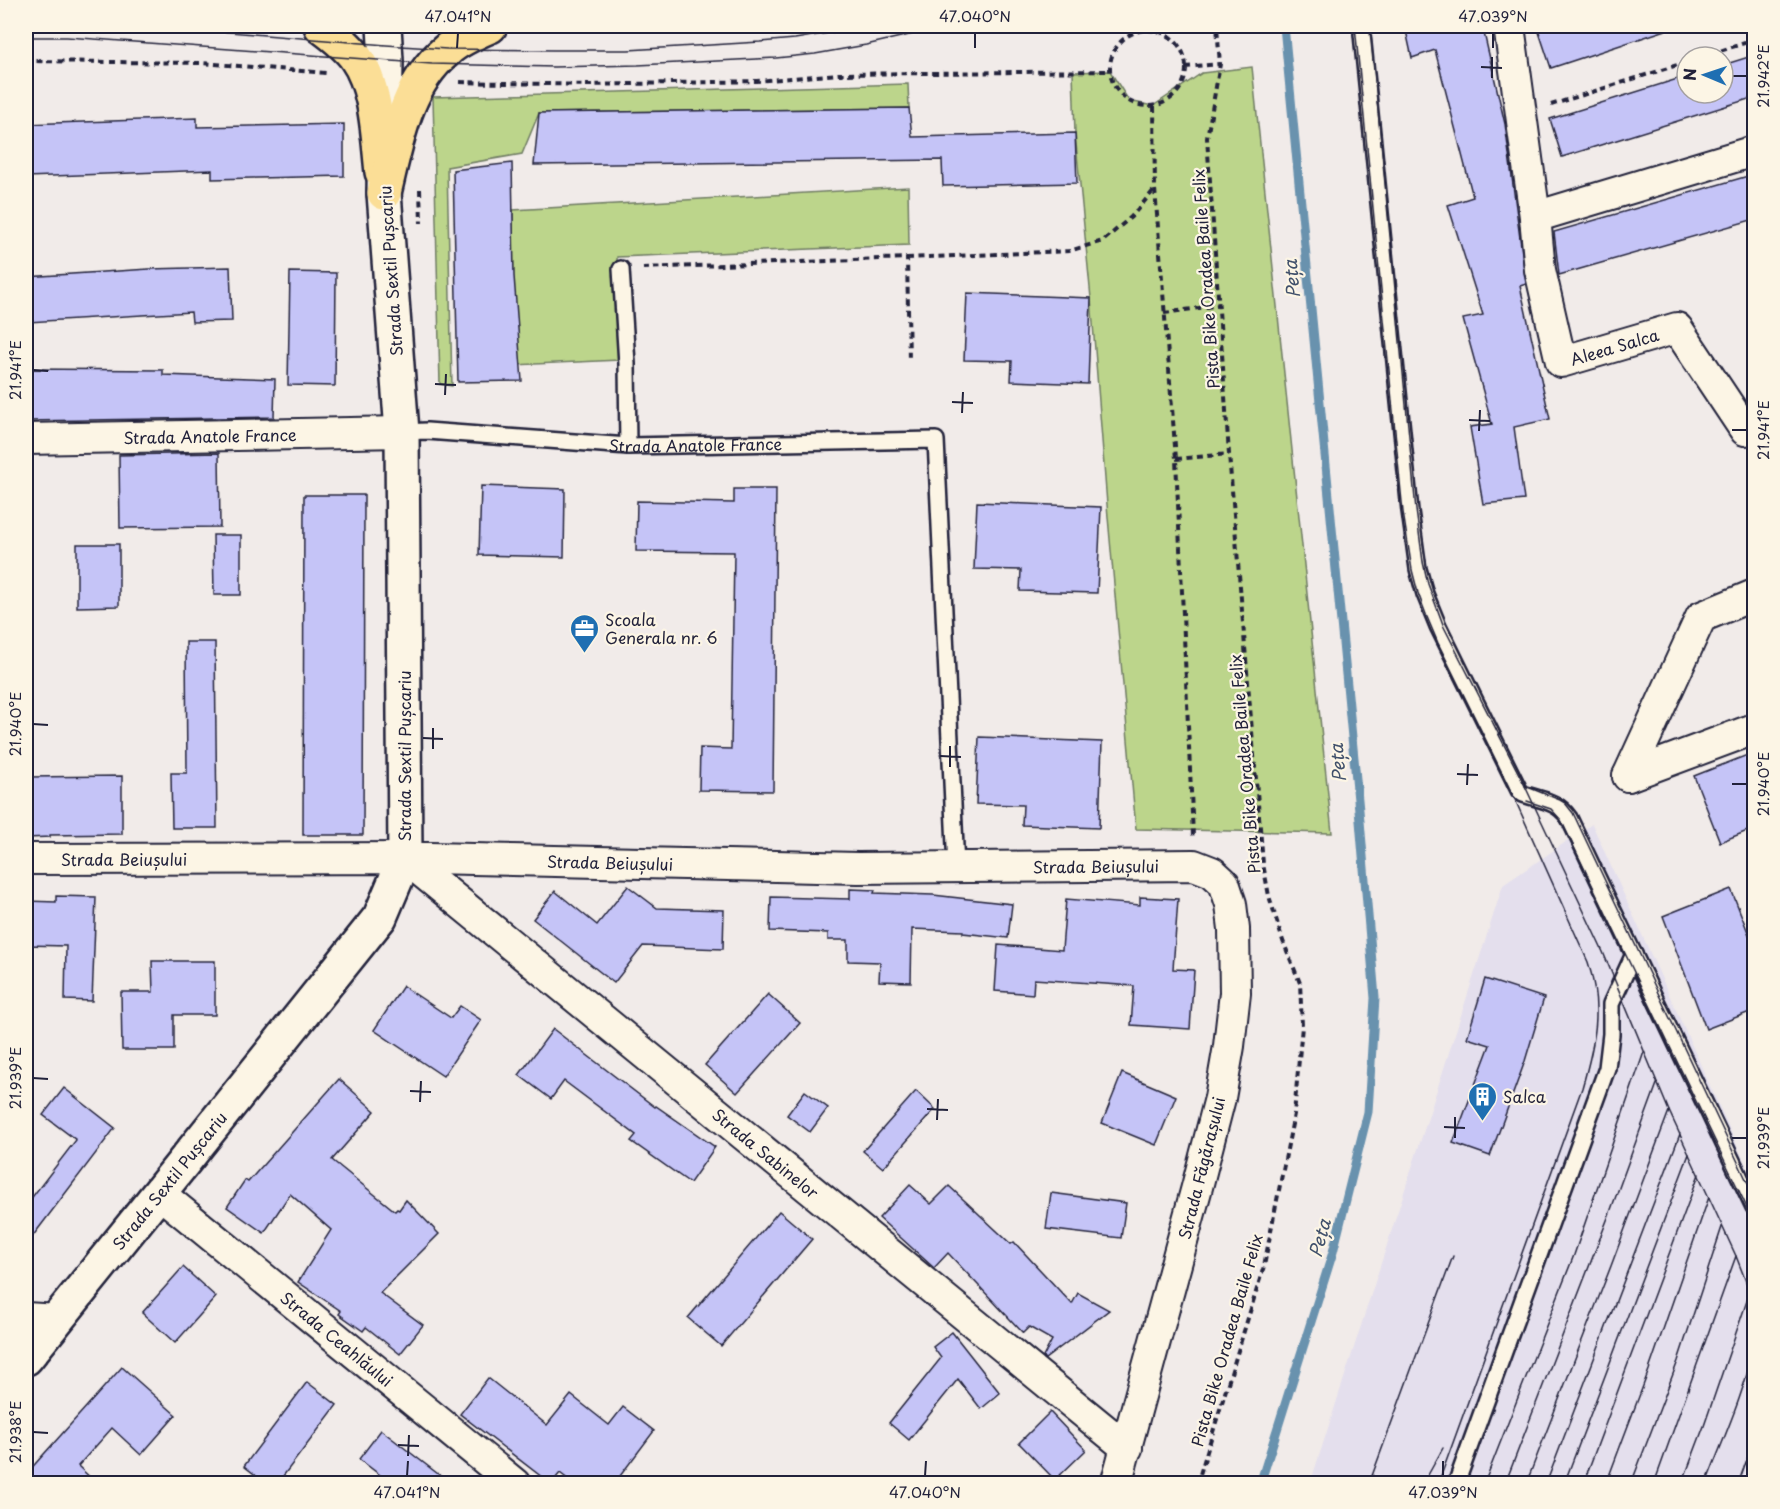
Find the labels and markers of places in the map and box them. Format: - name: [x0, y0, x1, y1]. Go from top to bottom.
- place label: Scoala Generala nr. 6: [605, 607, 718, 649]
- office icon: Scoala Generala nr. 6: [568, 612, 600, 654]
- building icon: Salca: [1466, 1080, 1498, 1122]
- place label: Salca: [1503, 1084, 1546, 1108]

